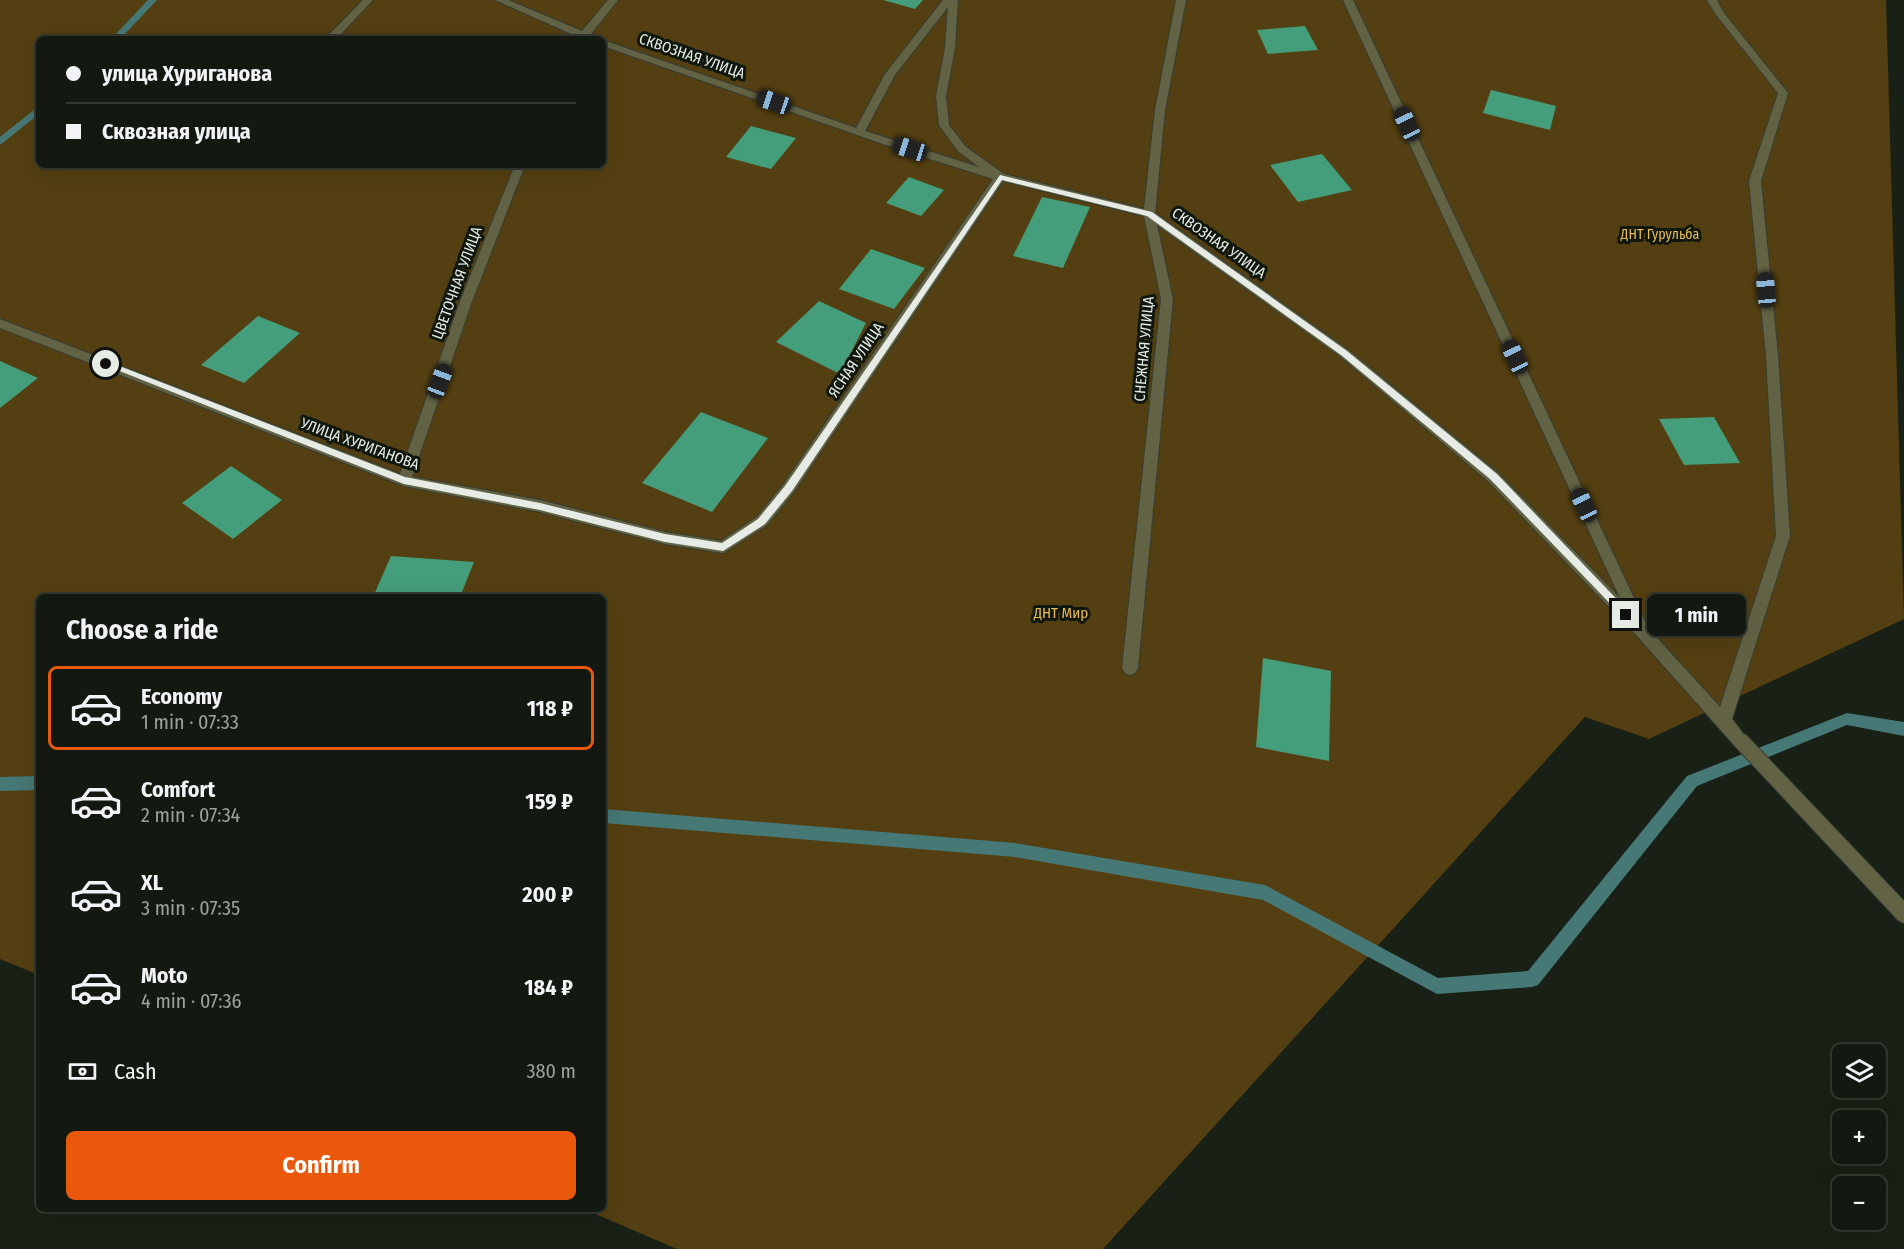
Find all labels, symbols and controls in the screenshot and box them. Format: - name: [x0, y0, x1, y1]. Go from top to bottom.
- street label: СКВОЗНАЯ УЛИЦА: [637, 29, 747, 83]
- text: улица Хуриганова: [102, 60, 272, 87]
- car: [754, 88, 794, 116]
- car: [1391, 104, 1423, 144]
- text: Сквозная улица: [102, 118, 251, 145]
- car: [890, 135, 930, 163]
- street label: СКВОЗНАЯ УЛИЦА: [1169, 204, 1270, 282]
- street label: ЦВЕТОЧНАЯ УЛИЦА: [428, 224, 486, 342]
- park label: ДНТ Гурульба: [1620, 226, 1700, 243]
- car: [1755, 271, 1777, 309]
- street label: СНЕЖНАЯ УЛИЦА: [1130, 296, 1158, 402]
- street label: ЯСНАЯ УЛИЦА: [824, 319, 888, 401]
- car: [1499, 337, 1531, 377]
- route start: [92, 350, 119, 377]
- car: [425, 361, 455, 401]
- street label: УЛИЦА ХУРИГАНОВА: [297, 414, 422, 474]
- car: [1568, 485, 1600, 525]
- callout: 1 min: [1647, 594, 1746, 636]
- route end: [1612, 601, 1639, 628]
- text: 1 min: [1675, 603, 1718, 627]
- park label: ДНТ Мир: [1033, 604, 1088, 622]
- text: Choose a ride: [66, 614, 218, 646]
- icon: car: [69, 681, 123, 735]
- text: Economy: [141, 683, 222, 710]
- text: 118 ₽: [527, 695, 573, 722]
- text: 1 min · 07:33: [141, 710, 239, 734]
- icon: car: [69, 774, 123, 828]
- text: Comfort: [141, 776, 215, 803]
- text: 159 ₽: [525, 788, 573, 815]
- text: 2 min · 07:34: [141, 803, 240, 827]
- icon: car: [69, 867, 123, 921]
- text: XL: [141, 869, 163, 896]
- text: 200 ₽: [522, 881, 573, 908]
- text: 3 min · 07:35: [141, 896, 240, 920]
- icon: car: [69, 960, 123, 1014]
- text: Moto: [141, 962, 188, 989]
- text: 184 ₽: [524, 974, 573, 1001]
- text: 4 min · 07:36: [141, 989, 242, 1013]
- map controls: [1832, 1044, 1886, 1230]
- button: layers: [1832, 1044, 1886, 1098]
- icon: cash: [66, 1055, 99, 1088]
- text: Cash: [114, 1058, 157, 1085]
- text: 380 m: [526, 1059, 576, 1083]
- button: +: [1832, 1110, 1886, 1164]
- button: Confirm: [66, 1131, 576, 1200]
- button: −: [1832, 1176, 1886, 1230]

